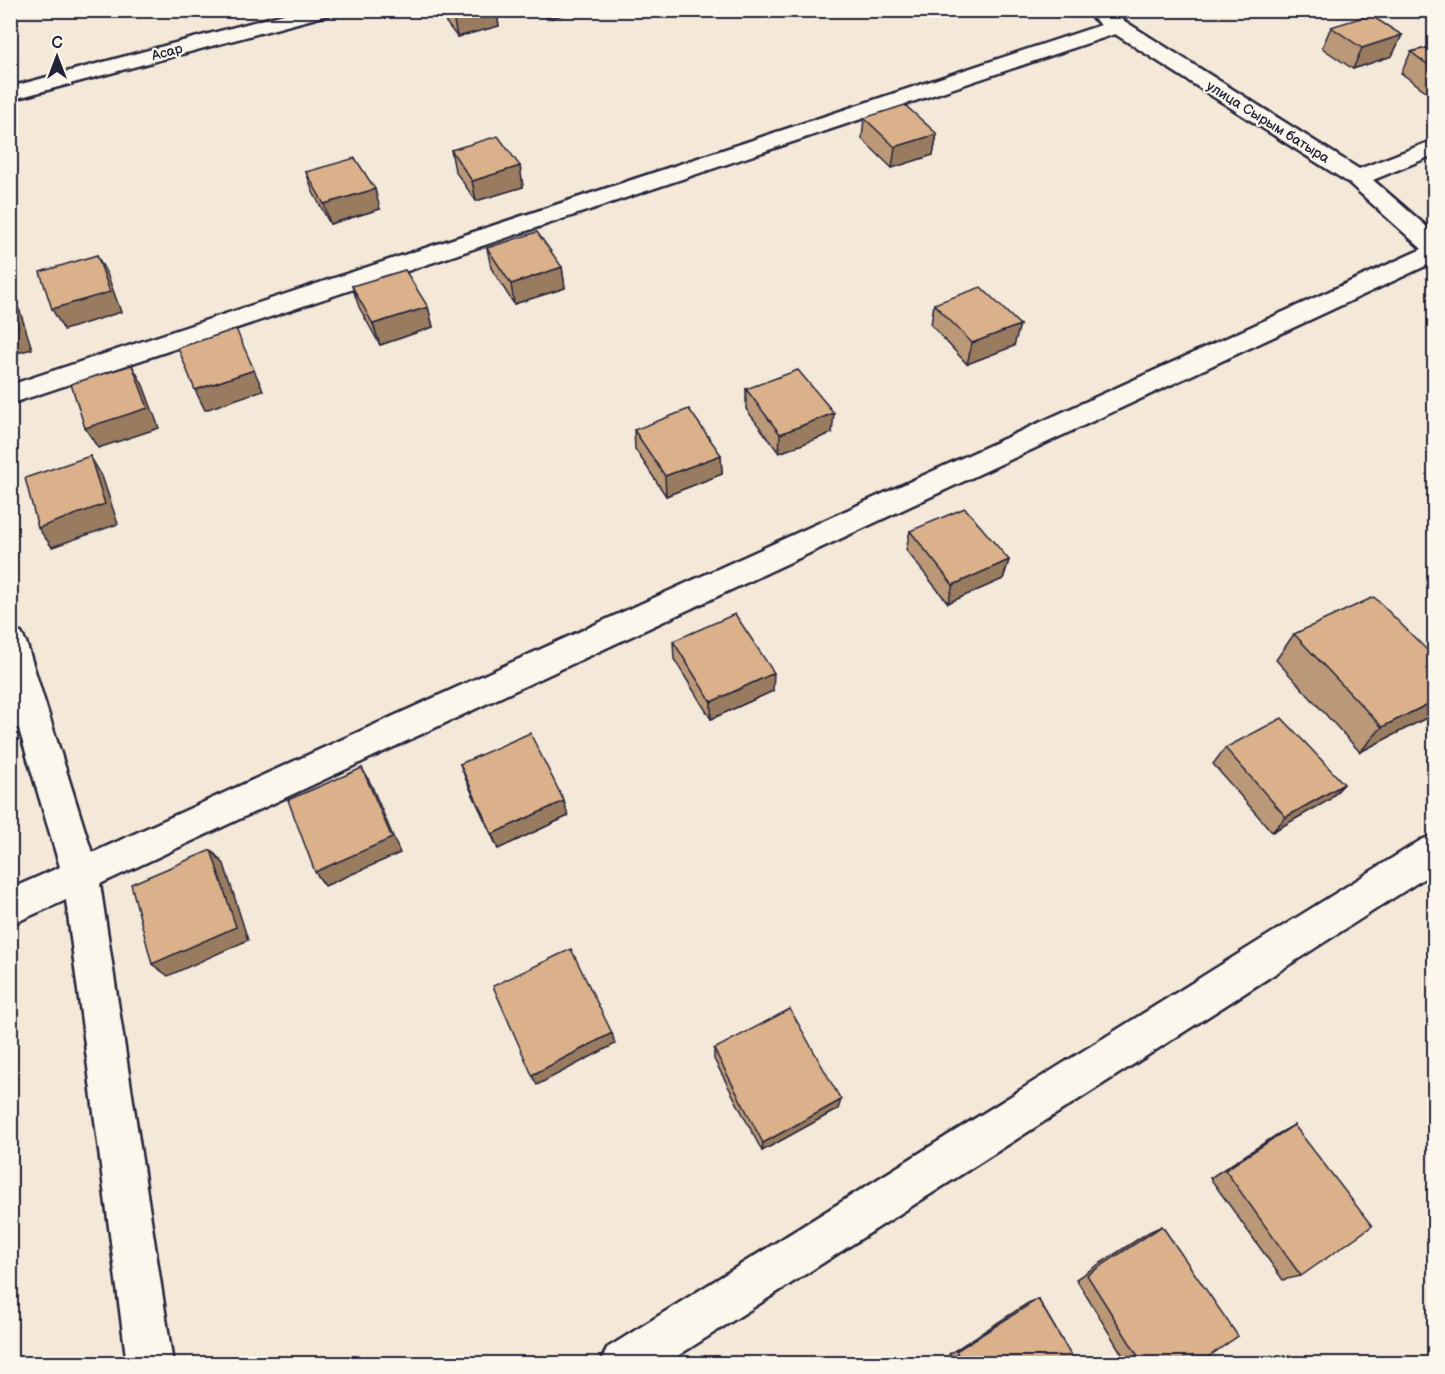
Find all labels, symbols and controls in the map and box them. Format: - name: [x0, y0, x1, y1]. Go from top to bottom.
- north arrow: [27, 27, 87, 87]
- text: С: [51, 34, 63, 53]
- street label: Асар: [149, 40, 185, 65]
- street label: улица Сырым батыра: [1203, 77, 1333, 167]

